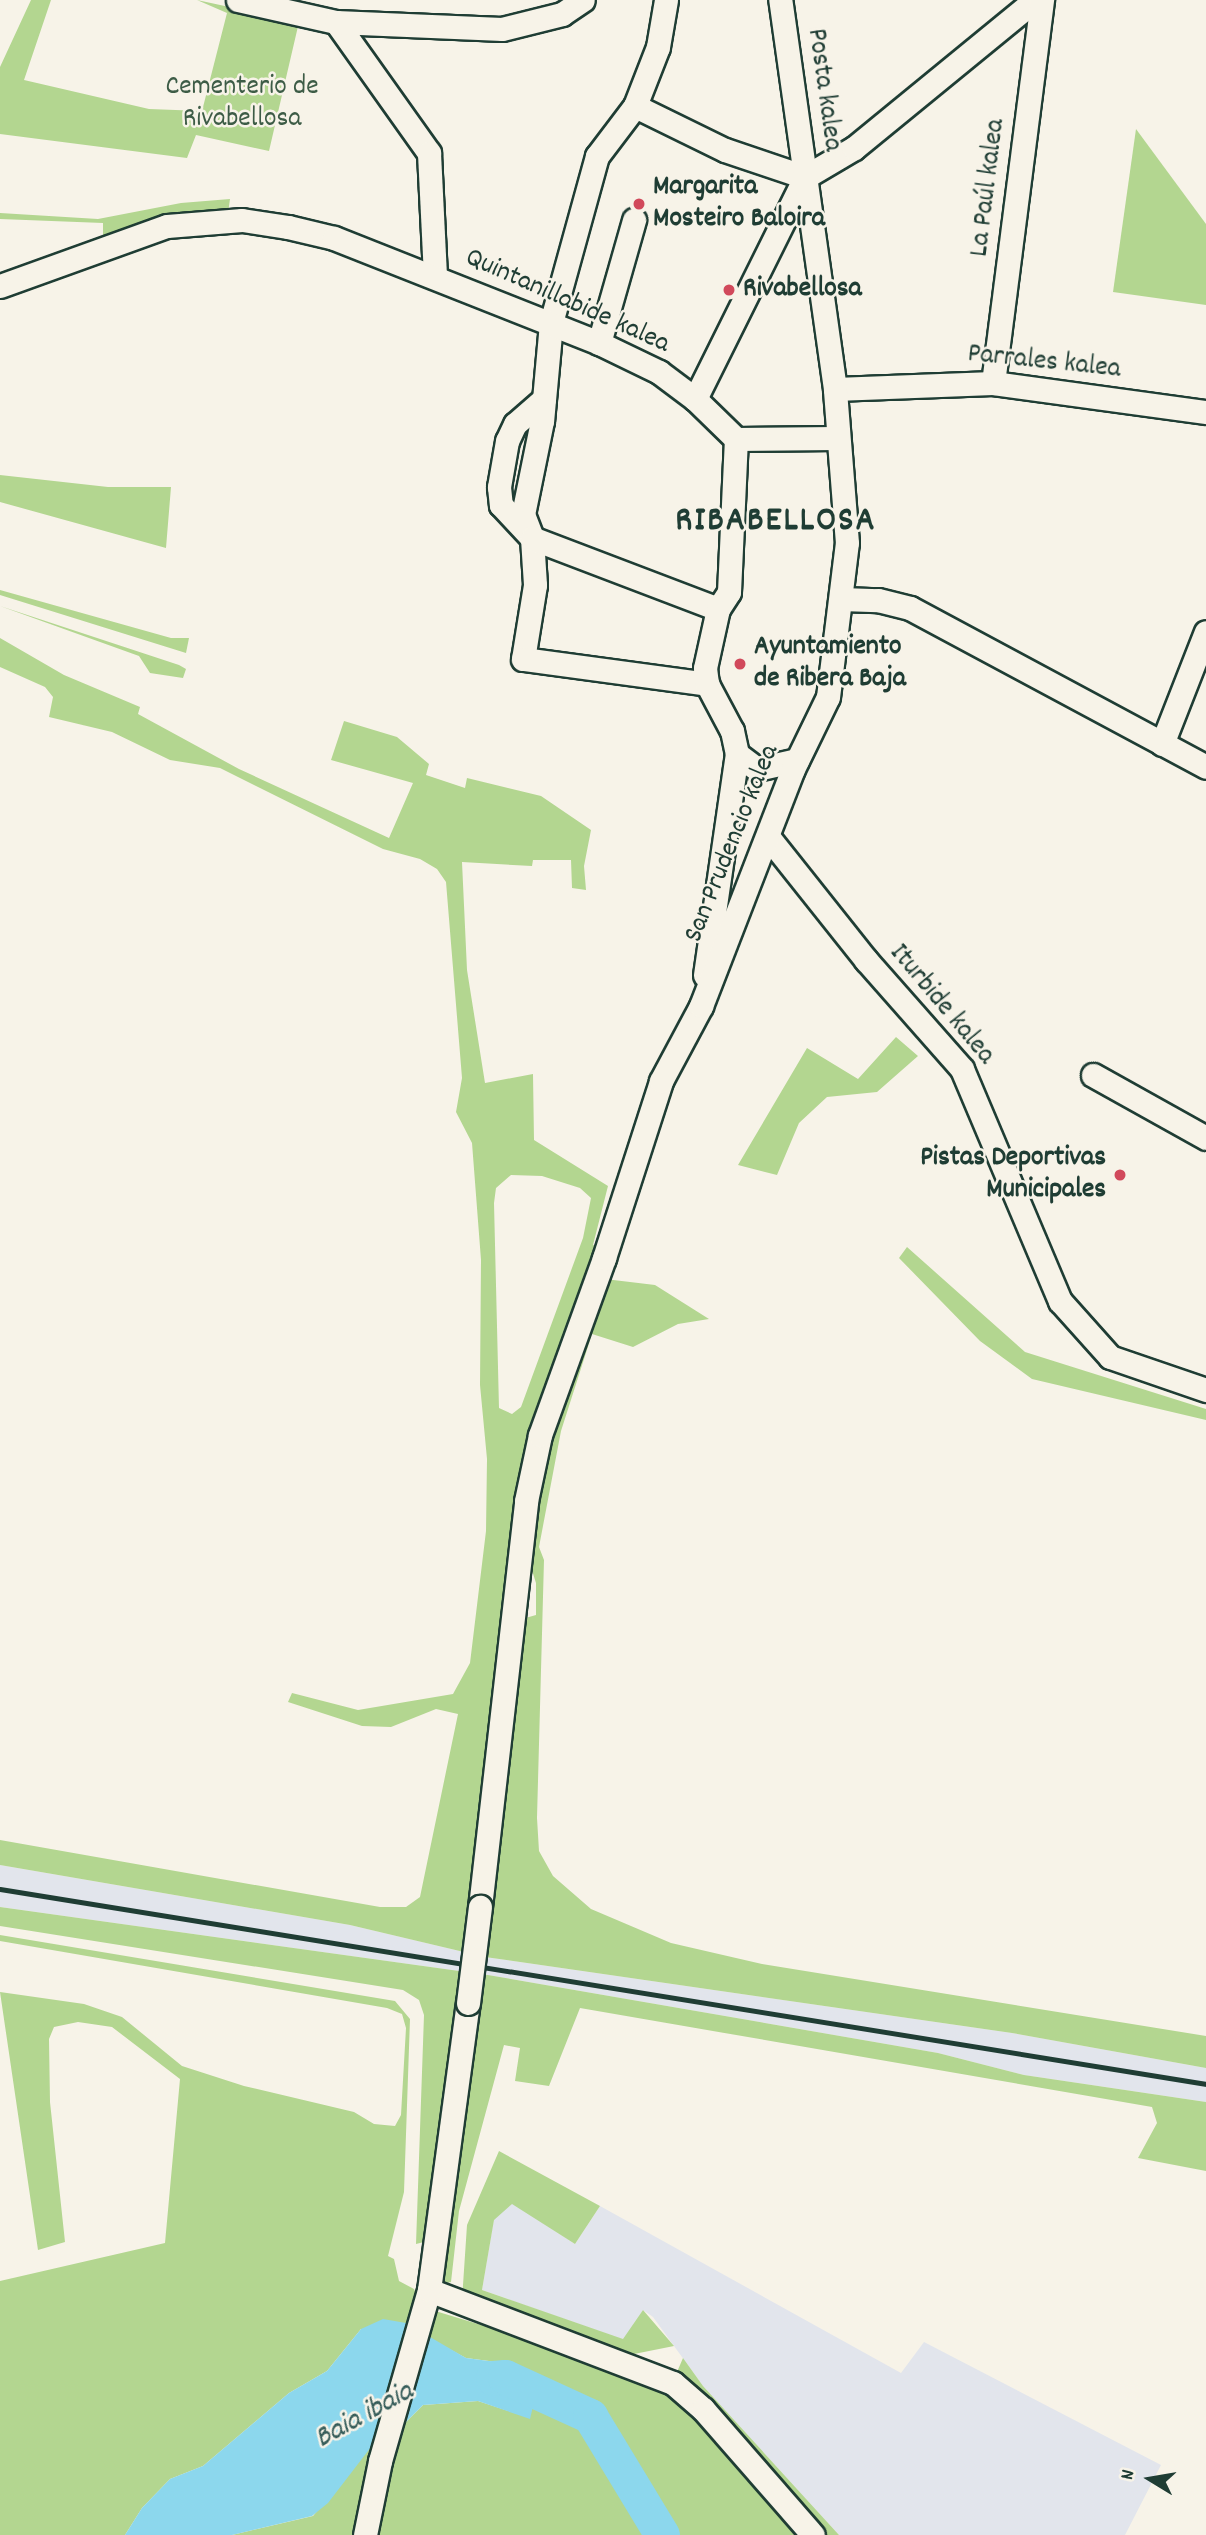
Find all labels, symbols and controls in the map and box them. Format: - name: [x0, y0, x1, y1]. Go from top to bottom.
- street label: Posta kalea: [798, 26, 848, 154]
- park label: Cementerio de Rivabellosa: [165, 71, 319, 137]
- street label: La Paúl kalea: [964, 117, 1014, 259]
- place label: Margarita Mosteiro Baloira: [653, 171, 825, 237]
- marker: Margarita Mosteiro Baloira: [631, 196, 647, 212]
- street label: Quintanillabide kalea: [460, 242, 674, 362]
- place label: Rivabellosa: [743, 273, 862, 307]
- marker: Rivabellosa: [721, 282, 737, 298]
- street label: Parrales kalea: [966, 338, 1122, 388]
- district label: RIBABELLOSA: [677, 501, 875, 543]
- place label: Ayuntamiento de Ribera Baja: [754, 631, 906, 697]
- marker: Ayuntamiento de Ribera Baja: [732, 656, 748, 672]
- street label: San Prudencio kalea: [678, 740, 788, 948]
- street label: Iturbide kalea: [881, 938, 1001, 1072]
- place label: Pistas Deportivas Municipales: [920, 1142, 1106, 1208]
- marker: Pistas Deportivas Municipales: [1112, 1167, 1128, 1183]
- water label: Baia ibaia: [310, 2375, 420, 2459]
- north arrow: [1115, 2444, 1185, 2514]
- text: N: [1115, 2468, 1143, 2482]

